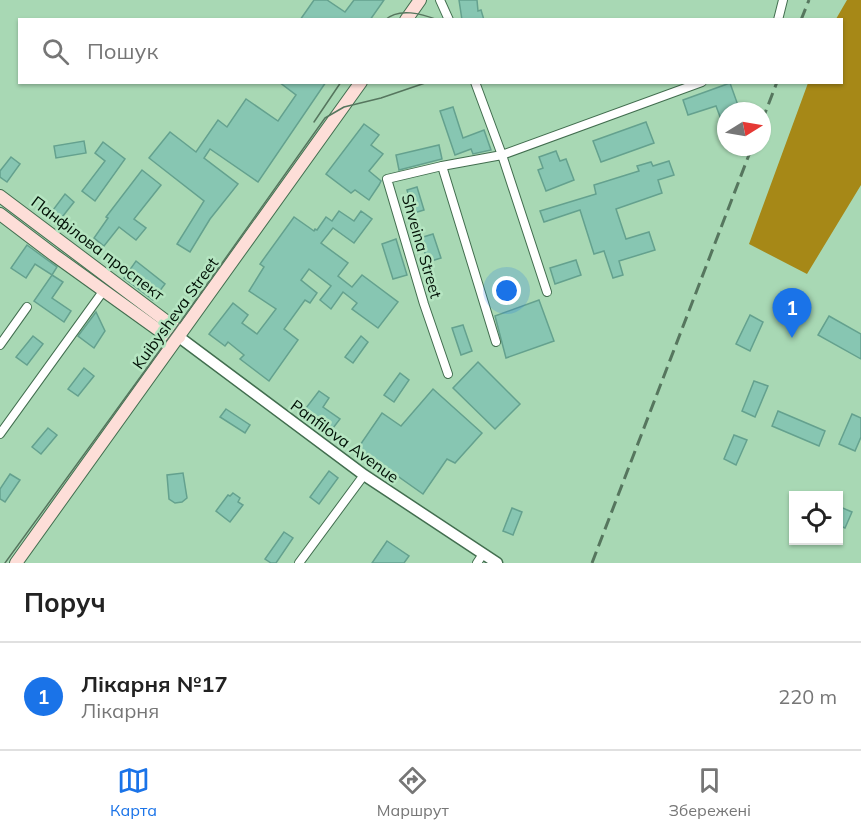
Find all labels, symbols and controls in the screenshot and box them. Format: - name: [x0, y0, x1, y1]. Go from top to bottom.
- search box: [18, 18, 843, 84]
- icon: search: [39, 35, 72, 68]
- text: Пошук: [87, 37, 158, 65]
- north arrow: [717, 102, 771, 156]
- street label: Панфілова проспект: [28, 192, 169, 305]
- street label: Shveina Street: [398, 192, 447, 301]
- street label: Kuibysheva Street: [128, 253, 222, 373]
- your location: [492, 276, 521, 305]
- pin: 1: [772, 288, 812, 338]
- street label: Panfilova Avenue: [287, 395, 403, 487]
- map controls: [789, 491, 843, 545]
- button: locate: [789, 491, 843, 545]
- text: Поруч: [24, 586, 106, 619]
- text: Лікарня №17: [81, 670, 228, 698]
- text: 1: [38, 684, 50, 709]
- text: 220 m: [778, 684, 837, 709]
- text: Лікарня: [81, 698, 159, 723]
- tab: Карта: [110, 764, 157, 820]
- tab: Маршрут: [377, 764, 449, 820]
- tab: Збережені: [669, 764, 751, 820]

